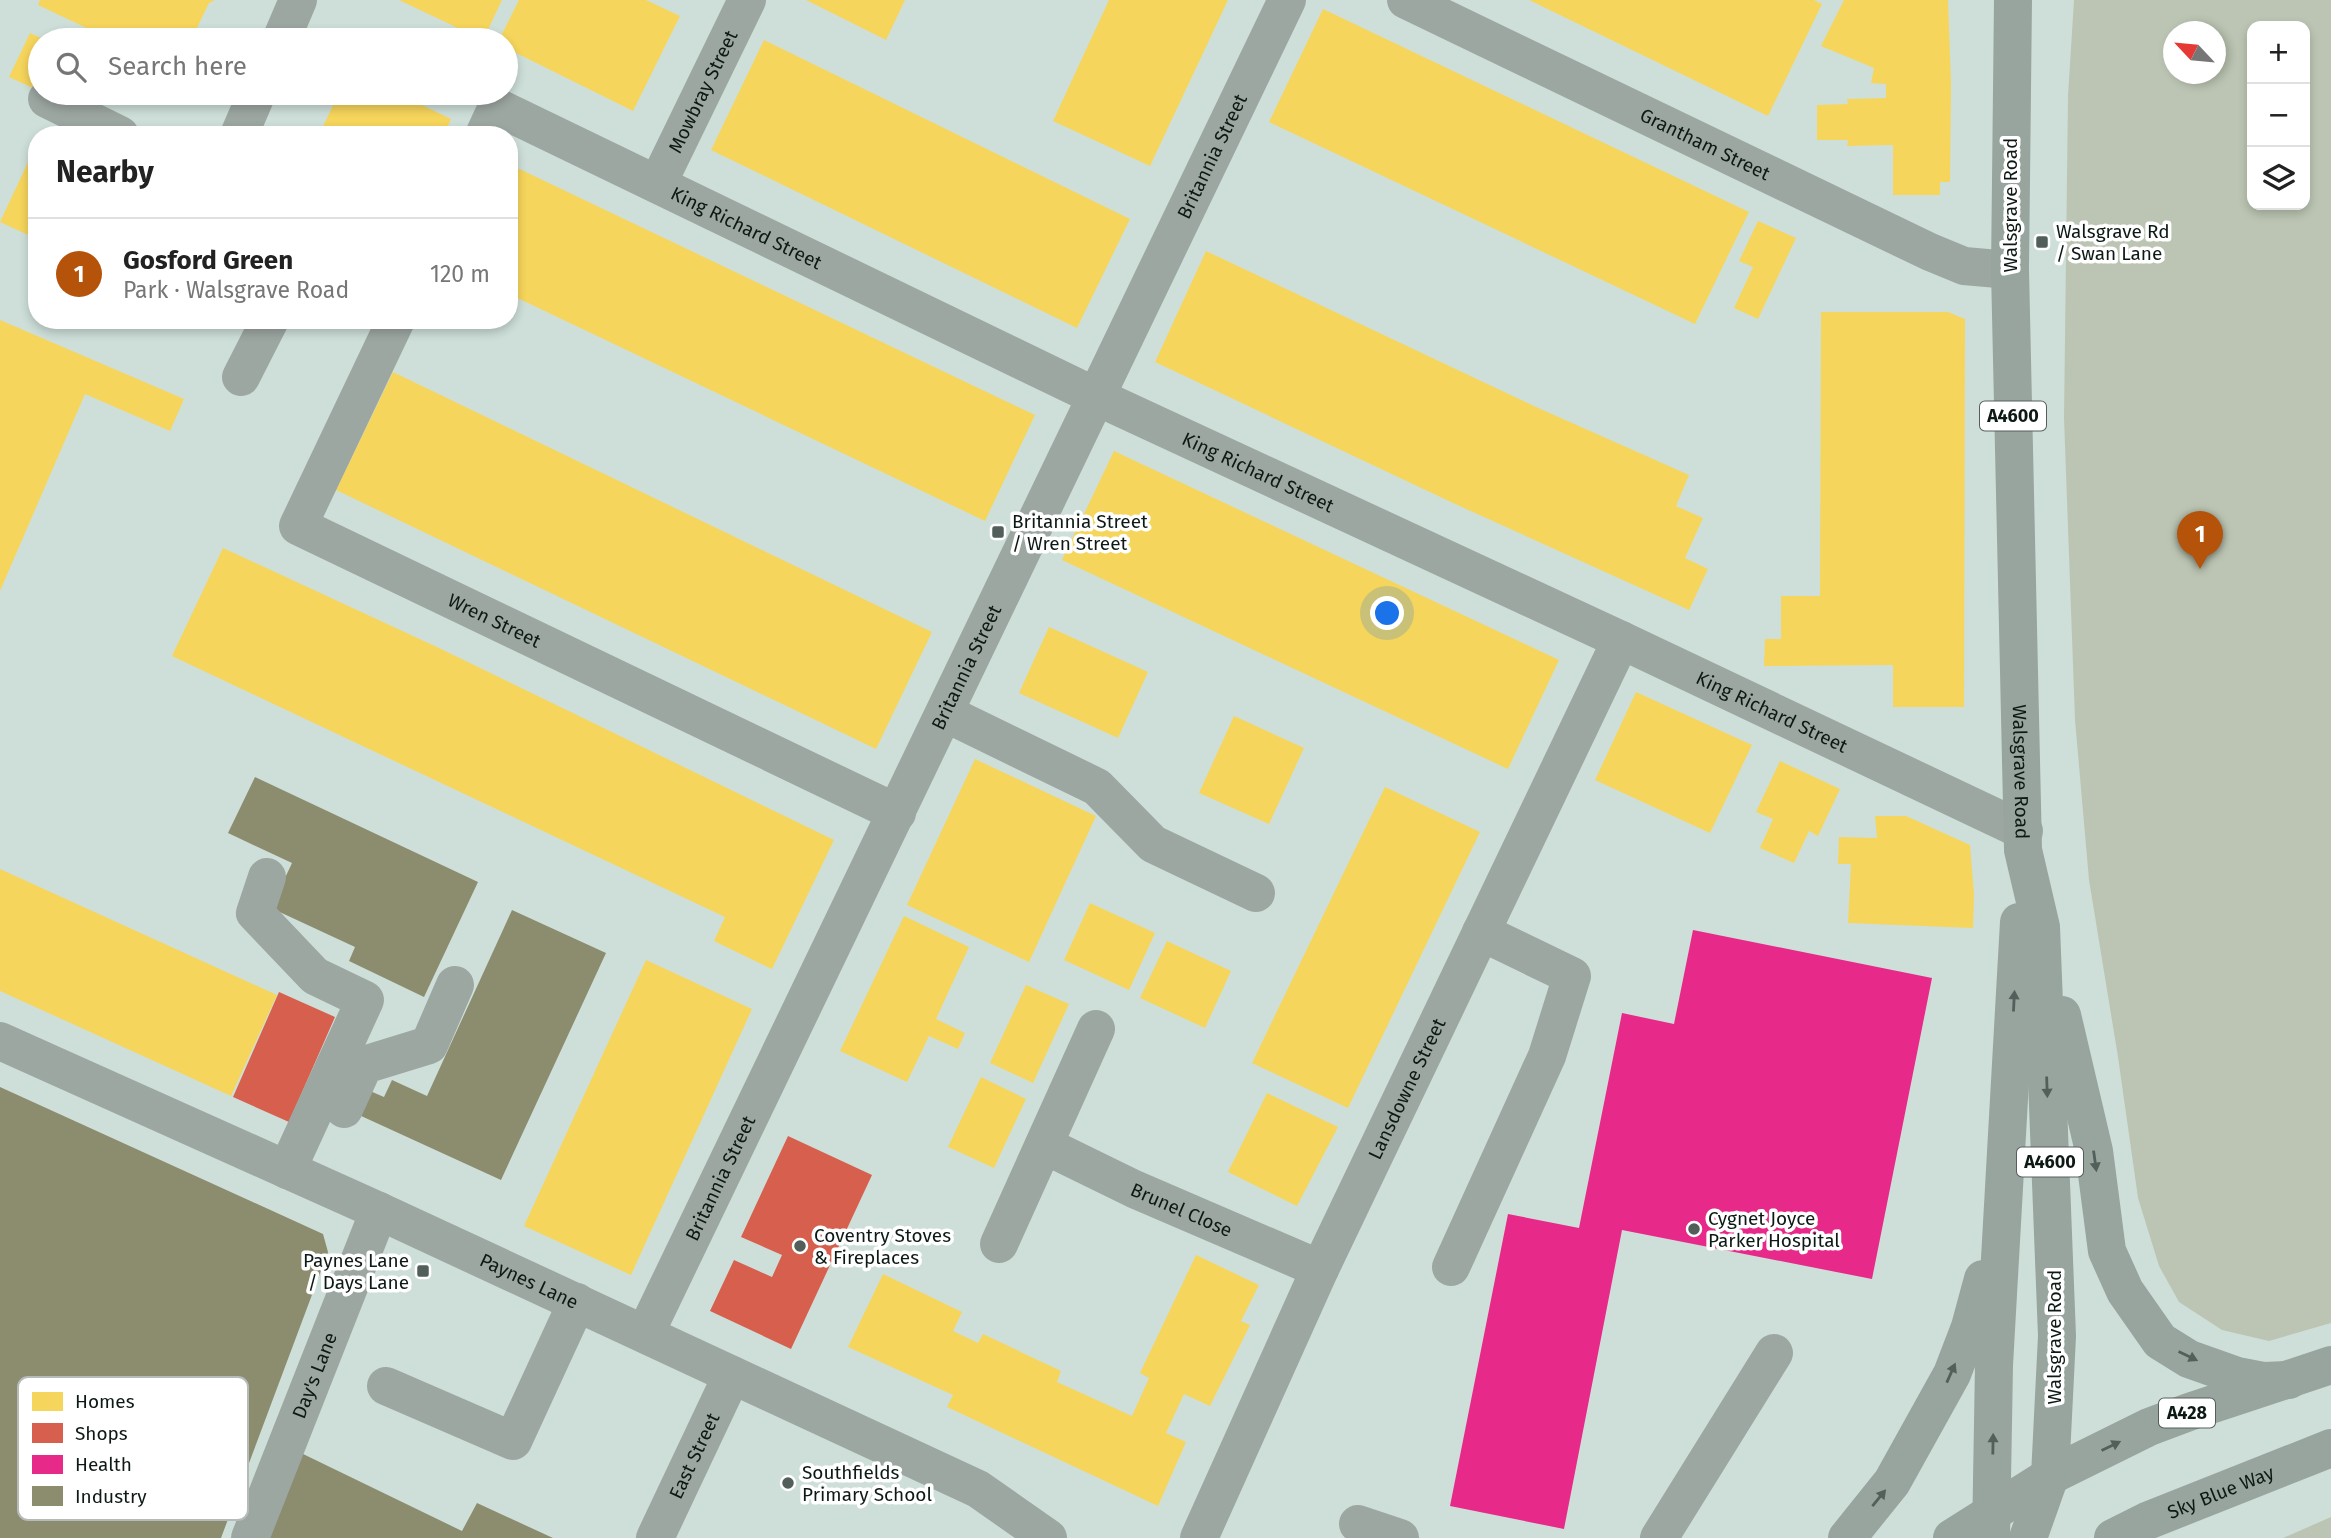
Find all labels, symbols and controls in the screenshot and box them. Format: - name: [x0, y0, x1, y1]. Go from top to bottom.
- north arrow: [2163, 21, 2226, 84]
- map controls: [2247, 21, 2310, 210]
- button: +: [2247, 21, 2310, 84]
- street label: Mowbray Street: [664, 26, 743, 157]
- search box: [28, 28, 518, 105]
- icon: search: [52, 48, 90, 86]
- text: Search here: [108, 51, 247, 82]
- button: −: [2247, 84, 2310, 147]
- street label: Britannia Street: [1172, 90, 1252, 223]
- street label: Grantham Street: [1636, 103, 1774, 185]
- street label: Walsgrave Road: [1999, 138, 2022, 272]
- button: layers: [2247, 147, 2310, 210]
- text: Nearby: [56, 154, 154, 190]
- street label: King Richard Street: [667, 182, 826, 274]
- place label: Walsgrave Rd / Swan Lane: [2056, 220, 2170, 265]
- marker: Walsgrave Rd / Swan Lane: [2034, 234, 2050, 250]
- text: Gosford Green: [123, 245, 293, 276]
- text: 1: [74, 260, 84, 288]
- text: 120 m: [430, 260, 490, 288]
- text: Park · Walsgrave Road: [123, 276, 349, 304]
- road number: A4600: [1980, 402, 2046, 430]
- street label: King Richard Street: [1178, 427, 1338, 517]
- place label: Britannia Street / Wren Street: [1012, 510, 1148, 555]
- pin: 1: [2177, 511, 2223, 569]
- marker: Britannia Street / Wren Street: [990, 524, 1006, 540]
- street label: Wren Street: [444, 589, 545, 653]
- your location: [1370, 596, 1404, 630]
- street label: Britannia Street: [927, 601, 1006, 734]
- street label: King Richard Street: [1692, 666, 1851, 758]
- street label: Walsgrave Road: [2008, 704, 2034, 840]
- one-way arrow: [2009, 990, 2020, 1012]
- street label: Lansdowne Street: [1363, 1014, 1450, 1163]
- one-way arrow: [2042, 1077, 2053, 1099]
- street label: Britannia Street: [681, 1112, 760, 1245]
- road number: A4600: [2017, 1148, 2083, 1176]
- one-way arrow: [2090, 1150, 2101, 1172]
- street label: Brunel Close: [1127, 1178, 1236, 1242]
- place label: Cygnet Joyce Parker Hospital: [1708, 1207, 1840, 1252]
- marker: Cygnet Joyce Parker Hospital: [1686, 1221, 1702, 1237]
- place label: Coventry Stoves & Fireplaces: [814, 1224, 951, 1269]
- marker: Coventry Stoves & Fireplaces: [792, 1238, 808, 1254]
- street label: Paynes Lane: [476, 1248, 582, 1314]
- place label: Paynes Lane / Days Lane: [303, 1249, 409, 1294]
- marker: Paynes Lane / Days Lane: [415, 1263, 431, 1279]
- street label: Walsgrave Road: [2043, 1270, 2066, 1404]
- street label: Day's Lane: [287, 1329, 342, 1422]
- one-way arrow: [2178, 1351, 2198, 1362]
- one-way arrow: [1946, 1362, 1957, 1383]
- legend: [18, 1377, 248, 1520]
- text: Homes: [75, 1390, 135, 1413]
- road number: A428: [2159, 1398, 2215, 1428]
- street label: East Street: [664, 1409, 725, 1503]
- text: Shops: [75, 1422, 128, 1445]
- one-way arrow: [1987, 1433, 1999, 1455]
- one-way arrow: [2101, 1440, 2121, 1452]
- text: Health: [75, 1453, 132, 1476]
- place label: Southfields Primary School: [802, 1461, 932, 1506]
- street label: Sky Blue Way: [2164, 1461, 2278, 1524]
- marker: Southfields Primary School: [780, 1475, 796, 1491]
- text: Industry: [75, 1485, 147, 1508]
- one-way arrow: [1872, 1489, 1887, 1507]

